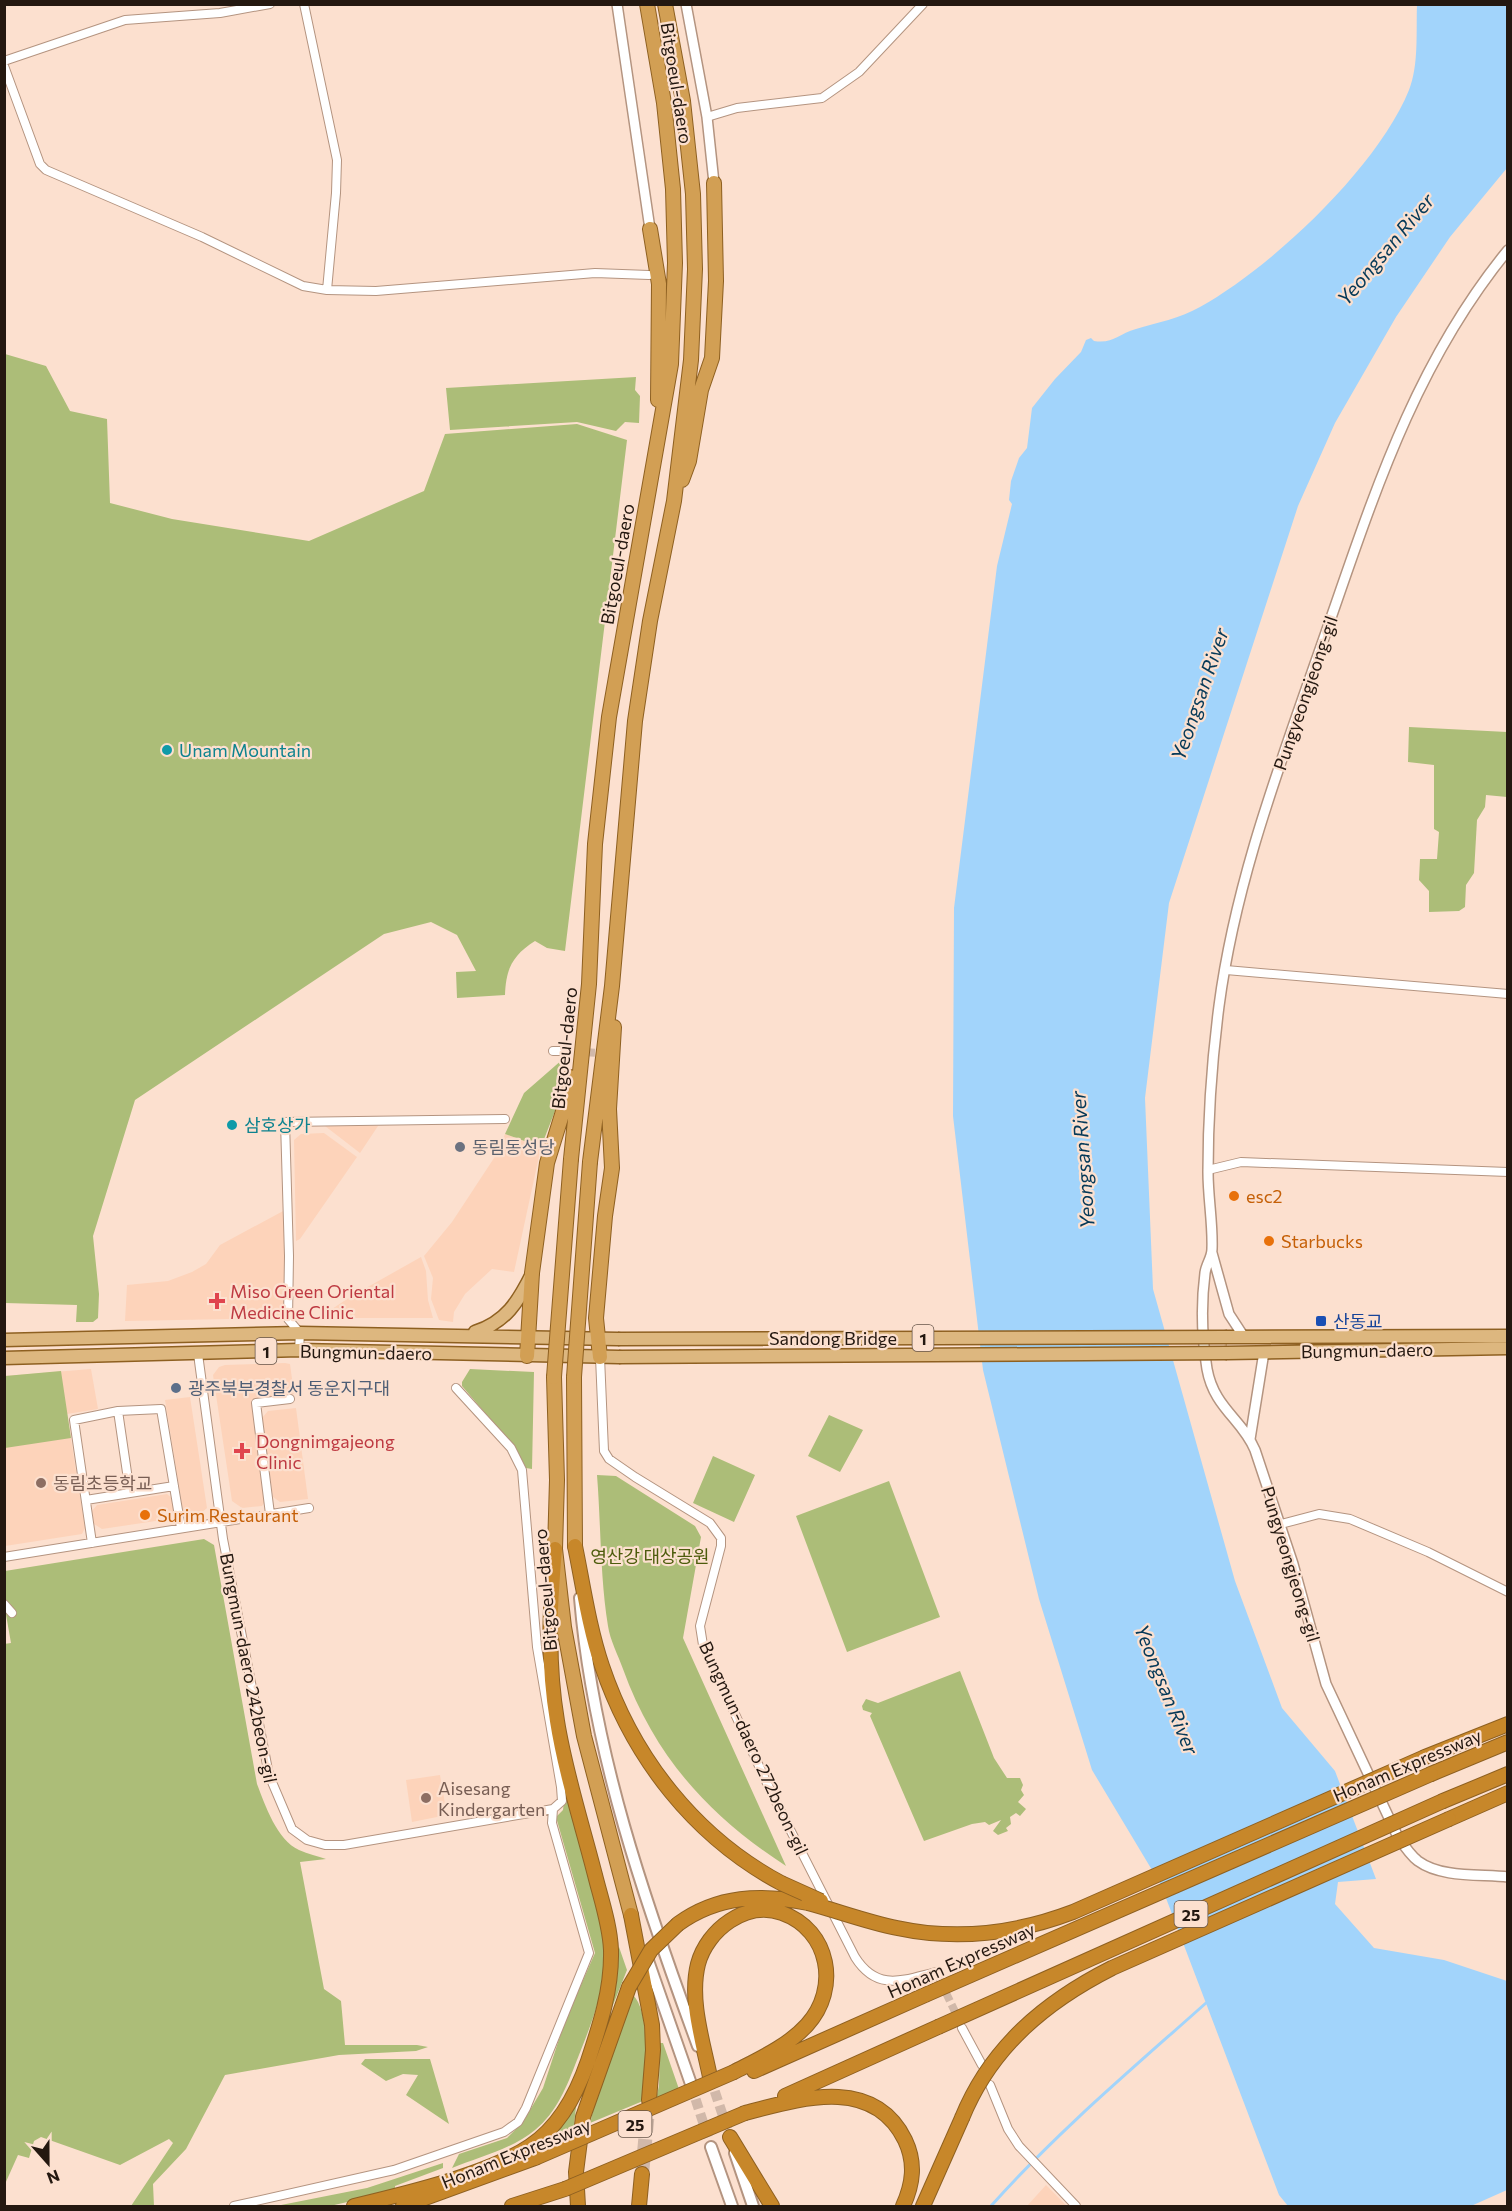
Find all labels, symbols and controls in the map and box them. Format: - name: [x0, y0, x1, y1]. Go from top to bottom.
- street label: Bitgoeul-daero: [657, 21, 697, 145]
- water label: Yeongsan River: [1331, 188, 1439, 310]
- street label: Bitgoeul-daero: [596, 502, 638, 626]
- street label: Pungyeongjeong-gil: [1268, 613, 1342, 773]
- water label: Yeongsan River: [1165, 624, 1233, 763]
- place label: Unam Mountain: [179, 739, 311, 761]
- marker: Unam Mountain: [160, 743, 174, 757]
- street label: Bitgoeul-daero: [547, 986, 581, 1110]
- water label: Yeongsan River: [1065, 1089, 1099, 1230]
- place label: 삼호상가: [244, 1114, 311, 1136]
- marker: 삼호상가: [225, 1118, 239, 1132]
- place label: 동림동성당: [472, 1136, 555, 1158]
- marker: 동림동성당: [453, 1140, 467, 1154]
- place label: esc2: [1246, 1185, 1283, 1207]
- marker: esc2: [1227, 1189, 1241, 1203]
- place label: Starbucks: [1281, 1230, 1363, 1252]
- marker: Starbucks: [1262, 1234, 1276, 1248]
- place label: Miso Green Oriental Medicine Clinic: [230, 1280, 395, 1323]
- marker: Miso Green Oriental Medicine Clinic: [208, 1292, 226, 1310]
- place label: 산동교: [1333, 1310, 1383, 1332]
- marker: 산동교: [1314, 1314, 1328, 1328]
- road number: 1: [912, 1325, 934, 1351]
- street label: Sandong Bridge: [769, 1327, 897, 1349]
- road number: 1: [256, 1338, 276, 1364]
- street label: Bungmun-daero: [1301, 1338, 1433, 1362]
- street label: Bungmun-daero: [300, 1340, 432, 1364]
- place label: 광주북부경찰서 동운지구대: [188, 1377, 390, 1399]
- marker: 광주북부경찰서 동운지구대: [169, 1381, 183, 1395]
- place label: Dongnimgajeong Clinic: [256, 1430, 395, 1473]
- marker: Dongnimgajeong Clinic: [233, 1442, 251, 1460]
- place label: 동림초등학교: [53, 1472, 152, 1494]
- marker: 동림초등학교: [34, 1476, 48, 1490]
- street label: Pungyeongjeong-gil: [1257, 1483, 1325, 1645]
- place label: Surim Restaurant: [157, 1504, 299, 1526]
- marker: Surim Restaurant: [138, 1508, 152, 1522]
- street label: Bitgoeul-daero: [529, 1528, 561, 1652]
- park label: 영산강 대상공원: [590, 1545, 710, 1567]
- street label: Bungmun-daero 242beon-gil: [216, 1551, 282, 1785]
- water label: Yeongsan River: [1130, 1620, 1204, 1758]
- street label: Bungmun-daero 272beon-gil: [695, 1638, 813, 1858]
- street label: Honam Expressway: [1329, 1724, 1485, 1806]
- place label: Aisesang Kindergarten: [438, 1777, 545, 1820]
- marker: Aisesang Kindergarten: [419, 1791, 433, 1805]
- road number: 25: [1174, 1901, 1208, 1927]
- street label: Honam Expressway: [884, 1918, 1038, 2002]
- road number: 25: [618, 2111, 652, 2137]
- street label: Honam Expressway: [438, 2113, 594, 2193]
- north arrow: [18, 2133, 78, 2193]
- text: N: [45, 2166, 63, 2188]

